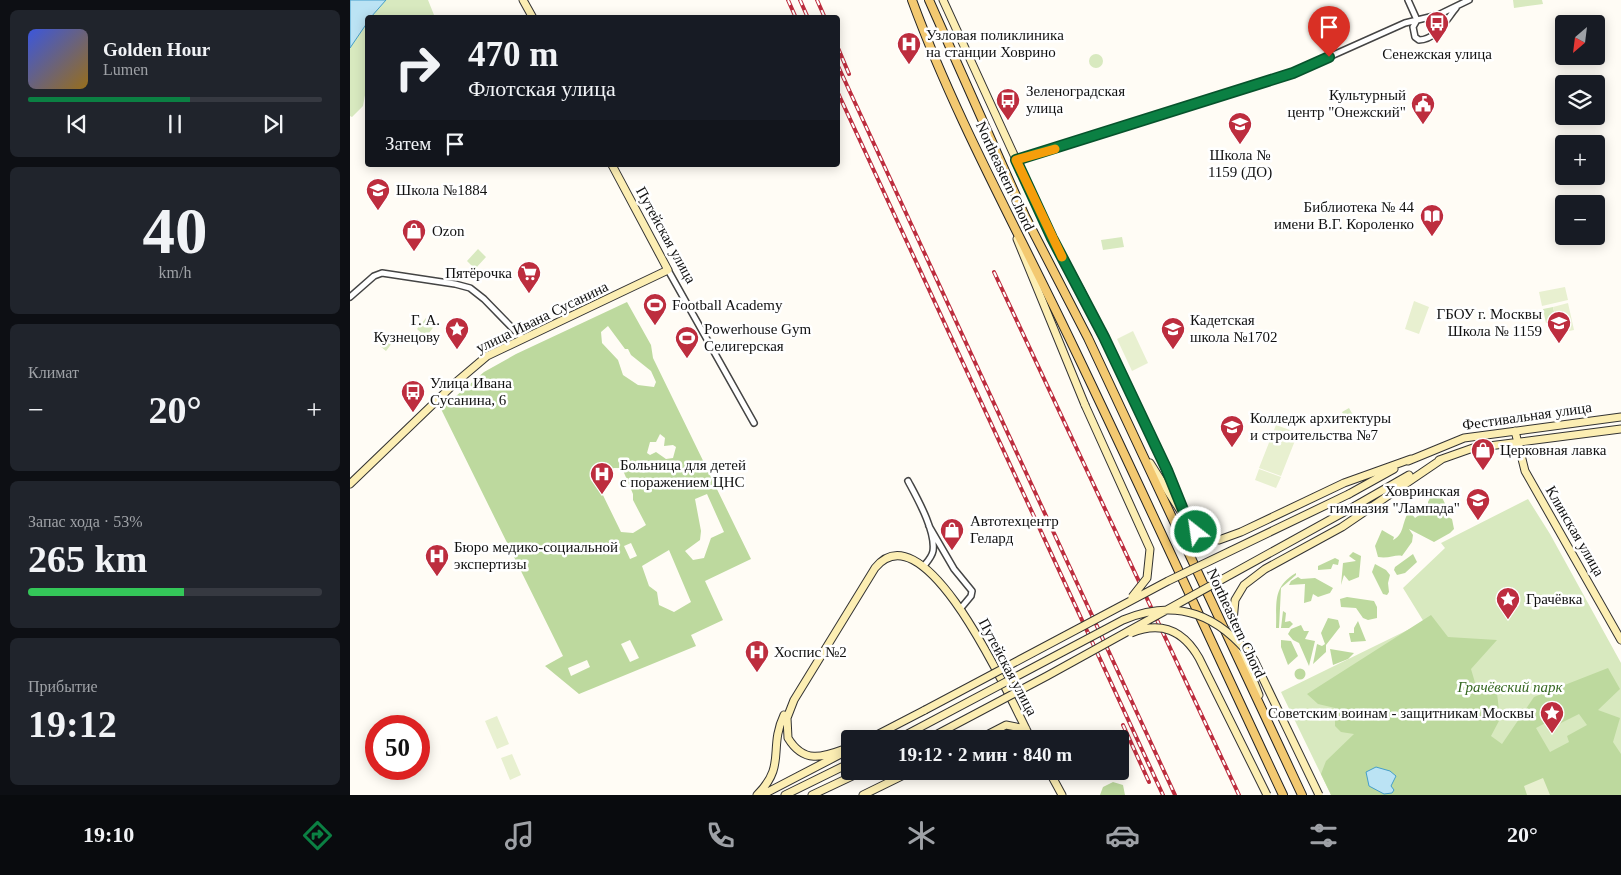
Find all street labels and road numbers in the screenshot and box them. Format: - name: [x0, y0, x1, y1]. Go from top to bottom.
- street label: Northeastern Chord: [973, 119, 1038, 234]
- street label: Путейская улица: [633, 184, 699, 286]
- street label: улица Ивана Сусанина: [473, 278, 611, 356]
- street label: Фестивальная улица: [1461, 399, 1593, 433]
- street label: Клинская улица: [1543, 483, 1608, 579]
- street label: Northeastern Chord: [1204, 566, 1269, 681]
- street label: Путейская улица: [976, 616, 1040, 719]

